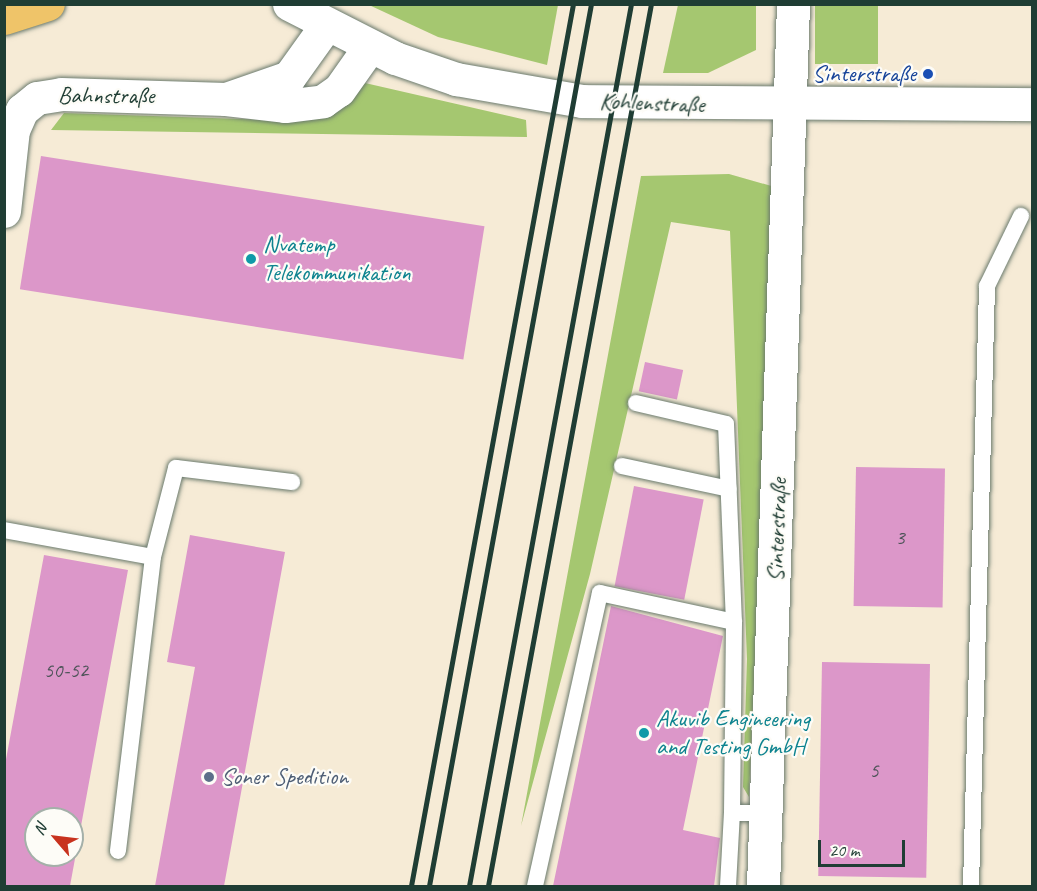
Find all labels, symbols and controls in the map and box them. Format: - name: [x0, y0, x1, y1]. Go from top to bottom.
- place label: Sinterstraße: [812, 60, 916, 88]
- marker: Sinterstraße: [921, 67, 935, 81]
- street label: Bahnstraße: [58, 82, 154, 110]
- street label: Kohlenstraße: [599, 87, 705, 119]
- place label: Nvatemp Telekommunikation: [263, 231, 410, 287]
- marker: Nvatemp Telekommunikation: [244, 252, 258, 266]
- street label: Sinterstraße: [761, 478, 793, 582]
- house number: 3: [895, 524, 905, 550]
- house number: 50-52: [44, 657, 88, 683]
- place label: Akuvib Engineering and Testing GmbH: [656, 705, 810, 761]
- marker: Akuvib Engineering and Testing GmbH: [637, 726, 651, 740]
- house number: 5: [869, 757, 879, 783]
- place label: Soner Spedition: [221, 763, 348, 791]
- marker: Soner Spedition: [202, 770, 216, 784]
- north arrow: [24, 807, 84, 867]
- text: N: [29, 820, 51, 839]
- scale bar: [821, 828, 908, 866]
- text: 20 m: [829, 839, 860, 861]

